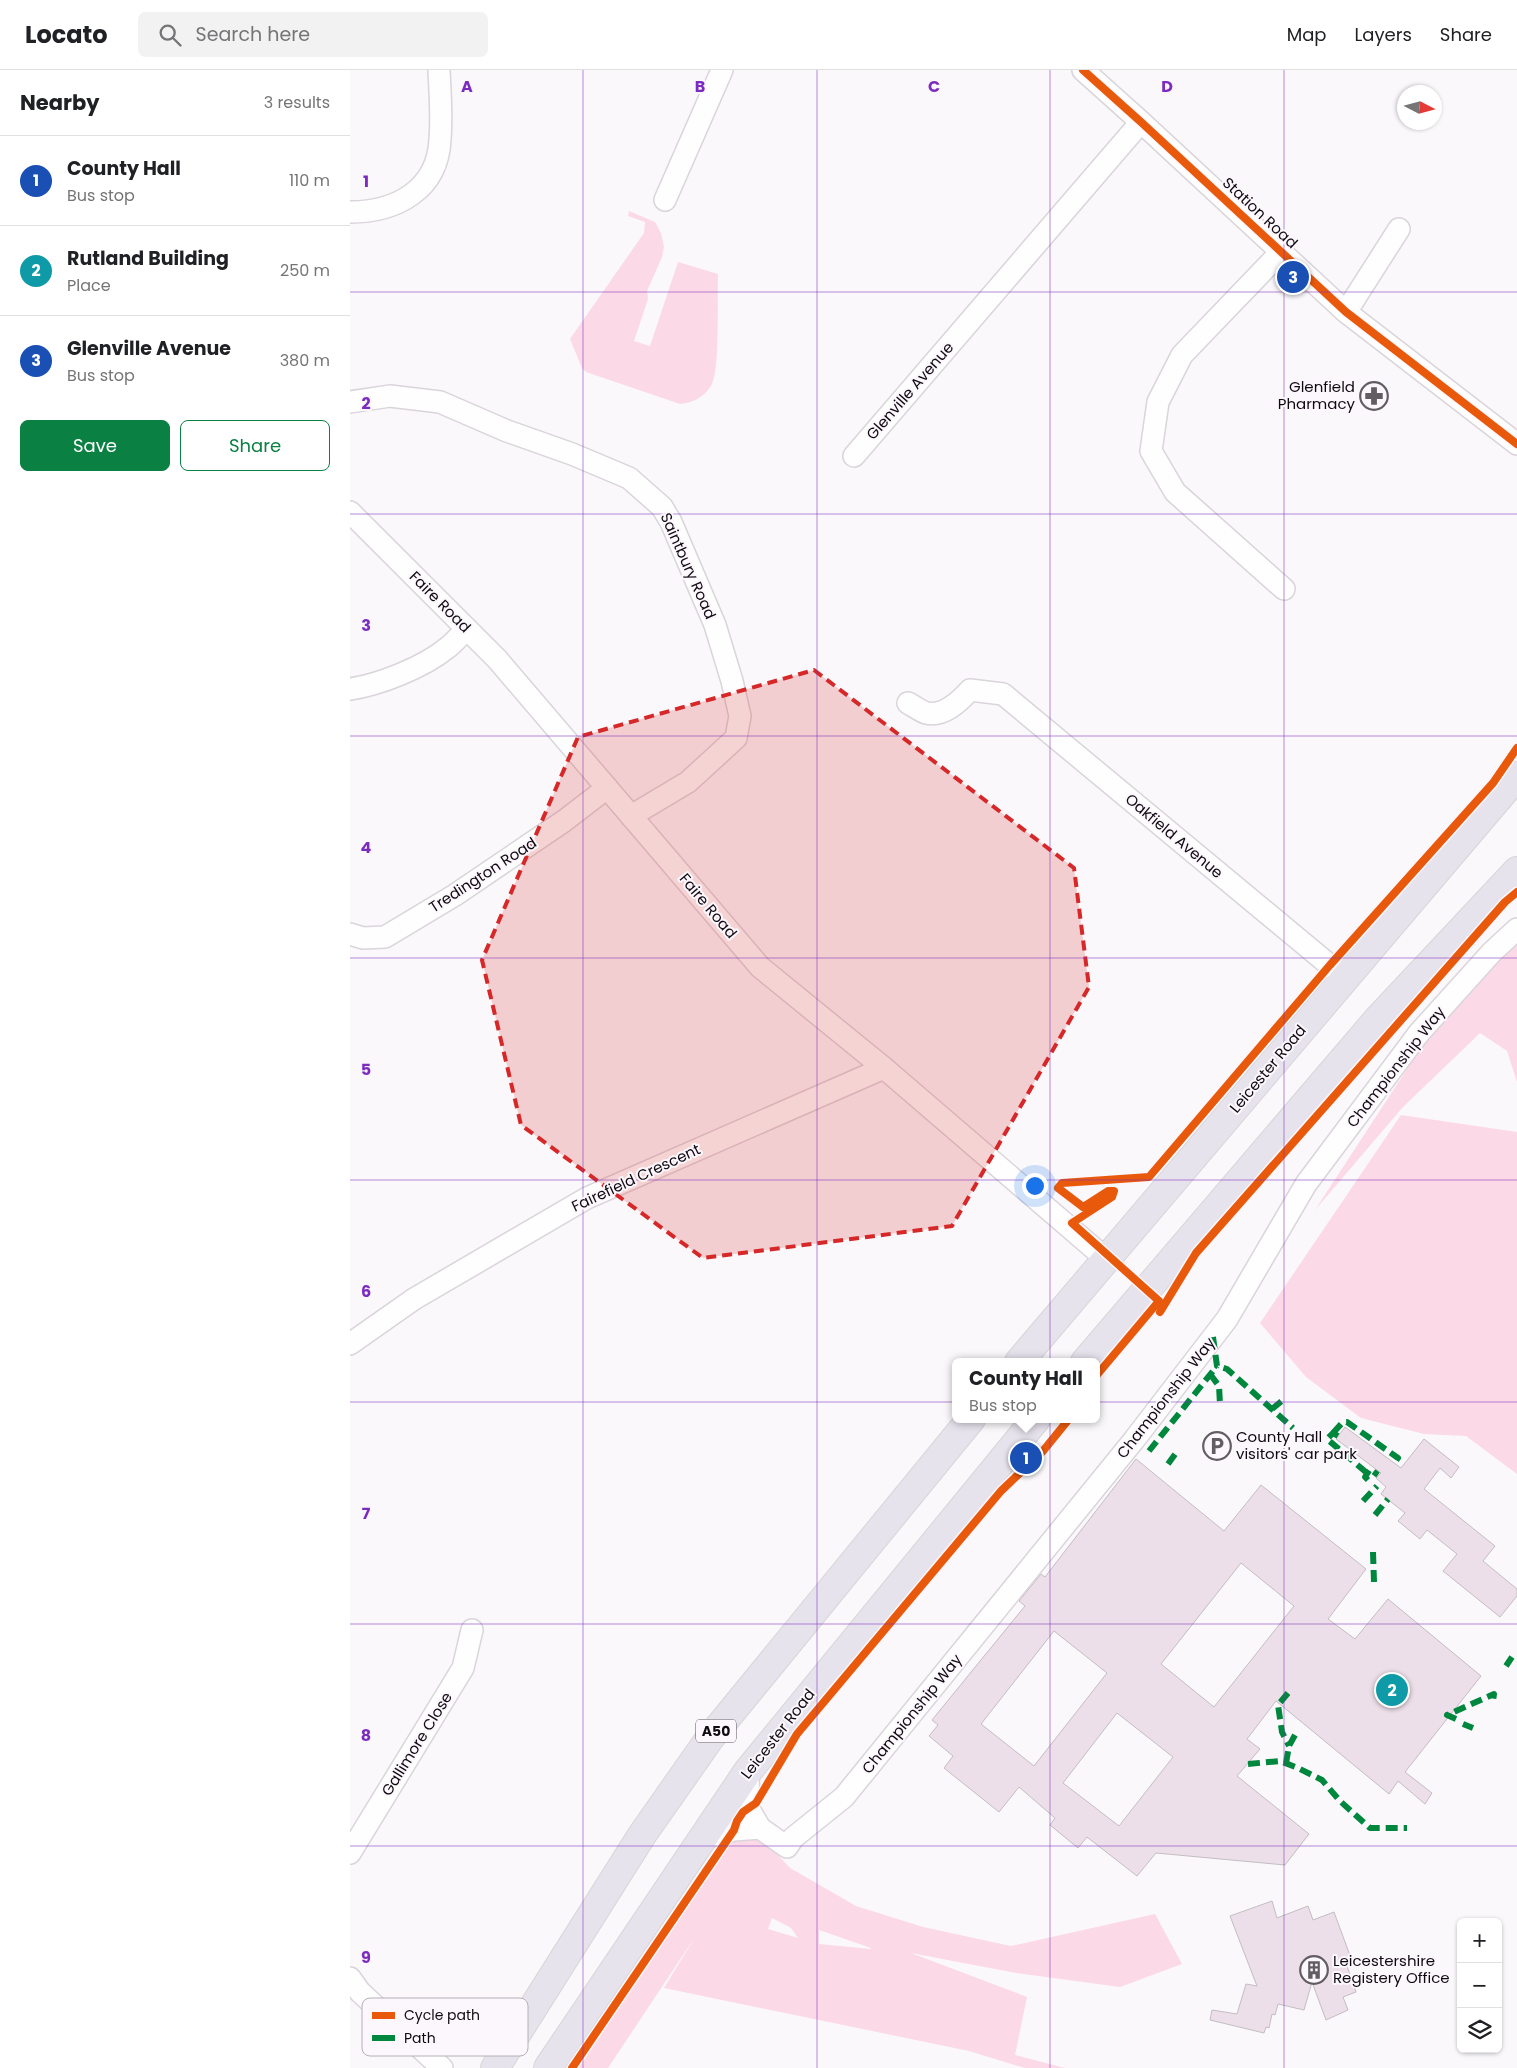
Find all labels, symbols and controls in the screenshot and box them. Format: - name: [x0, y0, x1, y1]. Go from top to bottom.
- search box: [138, 12, 488, 57]
- text: Locato: [25, 18, 108, 51]
- icon: search: [156, 21, 184, 49]
- text: Search here: [196, 21, 310, 48]
- text: Map: [1287, 22, 1327, 47]
- text: Layers: [1355, 22, 1412, 47]
- text: Share: [1440, 22, 1492, 47]
- text: A: [461, 75, 473, 98]
- text: B: [695, 75, 705, 98]
- text: C: [928, 75, 940, 98]
- text: D: [1161, 75, 1173, 98]
- north arrow: [1397, 85, 1442, 130]
- text: Nearby: [20, 88, 100, 117]
- text: 3 results: [264, 91, 330, 114]
- text: County Hall: [67, 155, 181, 182]
- text: 1: [33, 169, 39, 192]
- text: 110 m: [289, 169, 330, 192]
- text: 1: [363, 170, 369, 193]
- street label: Station Road: [1218, 172, 1303, 253]
- text: Bus stop: [67, 184, 135, 207]
- text: Rutland Building: [67, 245, 229, 272]
- pin: 3: [1277, 258, 1309, 296]
- text: 2: [31, 259, 41, 282]
- text: 250 m: [280, 259, 330, 282]
- text: Place: [67, 274, 111, 297]
- text: Glenville Avenue: [67, 335, 231, 362]
- street label: Glenville Avenue: [861, 337, 958, 444]
- text: 3: [31, 349, 41, 372]
- text: 380 m: [280, 349, 330, 372]
- text: Bus stop: [67, 364, 135, 387]
- place label: Glenfield Pharmacy: [1278, 376, 1356, 414]
- pharmacy icon: Glenfield Pharmacy: [1359, 381, 1389, 411]
- text: 2: [361, 392, 371, 415]
- button: Save: [20, 420, 170, 471]
- button: Share: [180, 420, 330, 471]
- street label: Saintbury Road: [656, 509, 721, 622]
- street label: Faire Road: [405, 566, 476, 637]
- text: 3: [361, 614, 371, 637]
- street label: Oakfield Avenue: [1121, 788, 1228, 883]
- street label: Tredington Road: [425, 832, 541, 917]
- text: 4: [361, 836, 372, 859]
- street label: Faire Road: [675, 869, 742, 943]
- street label: Championship Way: [1342, 1001, 1450, 1132]
- street label: Leicester Road: [1225, 1020, 1311, 1117]
- text: 5: [361, 1058, 371, 1081]
- street label: Fairefield Crescent: [568, 1138, 704, 1217]
- your location: [1022, 1173, 1048, 1199]
- text: 6: [361, 1280, 371, 1303]
- street label: Championship Way: [1112, 1332, 1220, 1463]
- popup: [952, 1358, 1100, 1423]
- text: County Hall: [969, 1365, 1083, 1392]
- text: Bus stop: [969, 1394, 1037, 1417]
- place label: County Hall visitors' car park: [1236, 1426, 1357, 1464]
- parking icon: County Hall visitors' car park: [1202, 1431, 1232, 1461]
- pin: 1: [1010, 1439, 1042, 1477]
- text: 7: [362, 1502, 371, 1525]
- street label: Championship Way: [857, 1649, 967, 1778]
- pin: 2: [1376, 1671, 1408, 1709]
- street label: Leicester Road: [736, 1684, 819, 1783]
- street label: Gallimore Close: [376, 1688, 457, 1800]
- road number: A50: [696, 1720, 736, 1742]
- text: 8: [361, 1724, 371, 1747]
- map controls: [1457, 1918, 1502, 2053]
- button: +: [1457, 1918, 1502, 1963]
- text: 9: [361, 1946, 371, 1969]
- place label: Leicestershire Registery Office: [1333, 1950, 1450, 1988]
- building icon: Leicestershire Registery Office: [1299, 1955, 1329, 1985]
- button: −: [1457, 1963, 1502, 2008]
- legend: [362, 1998, 528, 2056]
- text: Cycle path: [404, 2005, 480, 2025]
- button: layers: [1457, 2008, 1502, 2053]
- text: Path: [404, 2028, 436, 2048]

